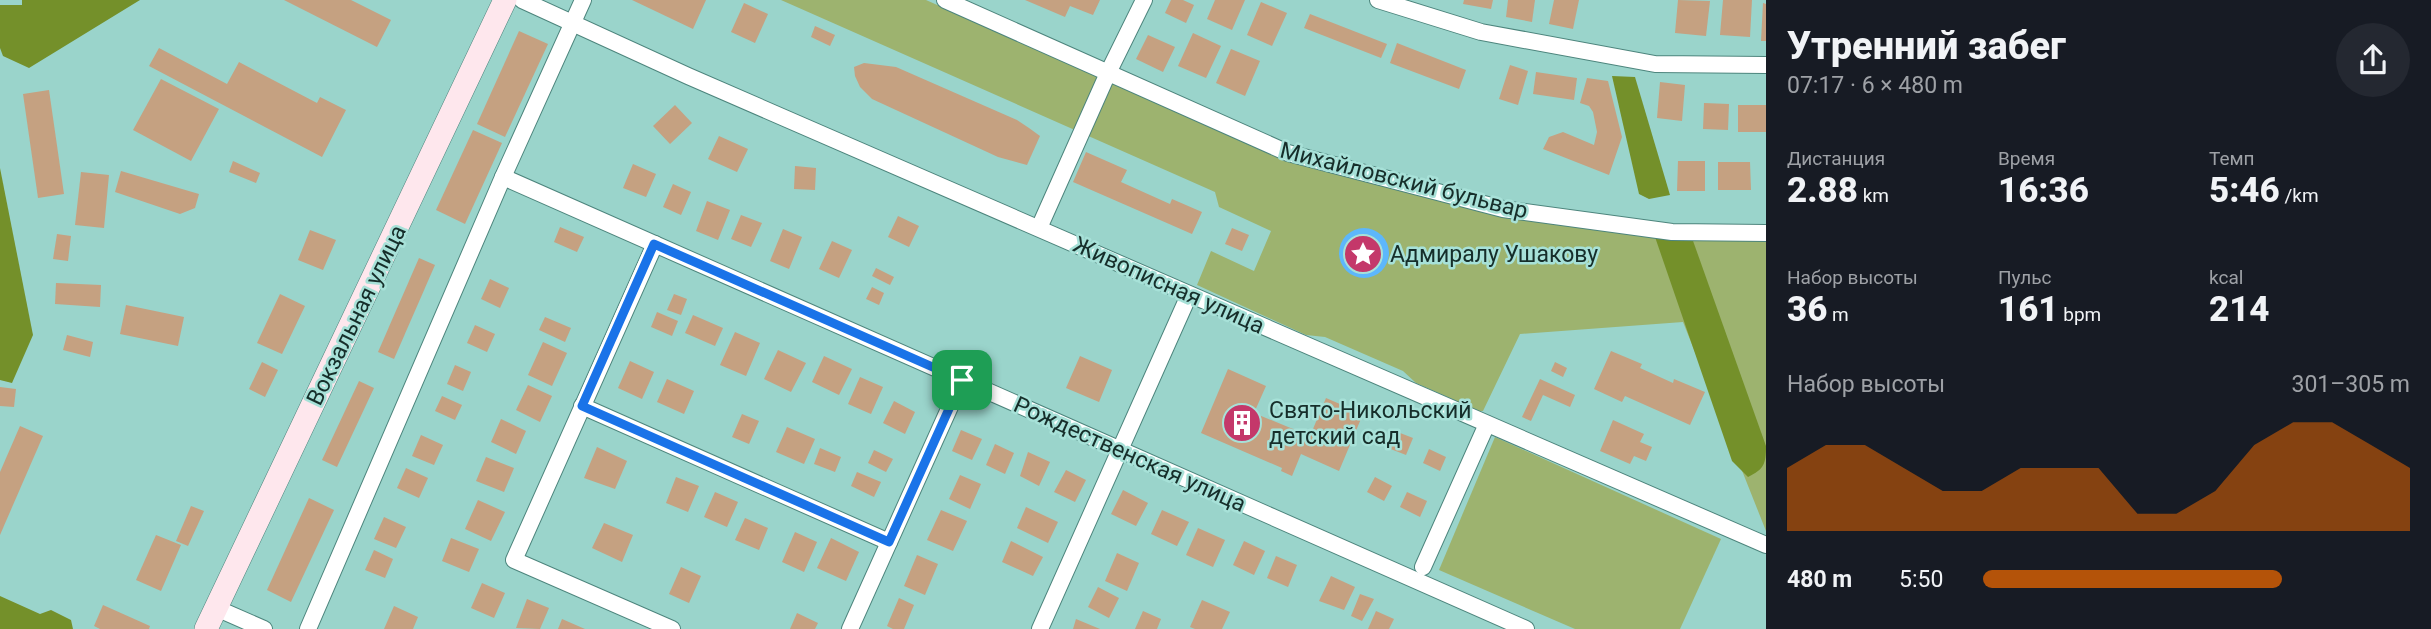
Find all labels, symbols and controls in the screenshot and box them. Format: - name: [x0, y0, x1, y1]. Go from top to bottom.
- button: share: [2336, 23, 2410, 97]
- text: Утренний забег: [1787, 24, 2066, 68]
- text: 07:17 · 6 × 480 m: [1787, 72, 1963, 99]
- street label: Михайловский бульвар: [1277, 137, 1531, 224]
- text: Дистанция: [1787, 147, 1885, 170]
- text: Время: [1998, 147, 2055, 170]
- text: Темп: [2209, 147, 2255, 170]
- text: 2.88: [1787, 170, 1858, 211]
- text: 16:36: [1998, 170, 2089, 211]
- text: 5:46: [2209, 170, 2280, 211]
- text: km: [1858, 184, 1889, 207]
- text: /km: [2280, 184, 2319, 207]
- street label: Вокзальная улица: [301, 221, 412, 410]
- street label: Живописная улица: [1069, 231, 1268, 340]
- place icon: Адмиралу Ушакову: [1342, 233, 1384, 275]
- place label: Адмиралу Ушакову: [1390, 241, 1598, 268]
- text: Набор высоты: [1787, 266, 1918, 289]
- text: Пульс: [1998, 266, 2051, 289]
- text: kcal: [2209, 266, 2243, 289]
- text: 36: [1787, 289, 1827, 330]
- text: 161: [1998, 289, 2059, 330]
- text: 214: [2209, 289, 2270, 330]
- text: m: [1827, 303, 1849, 326]
- text: bpm: [2059, 303, 2101, 326]
- pin: [932, 350, 992, 410]
- icon: arrive: [943, 361, 981, 399]
- text: Набор высоты: [1787, 371, 1945, 398]
- text: 301–305 m: [2291, 371, 2410, 398]
- street label: Рождественская улица: [1010, 391, 1250, 518]
- place label: Свято-Никольский детский сад: [1269, 397, 1471, 450]
- building icon: Свято-Никольский детский сад: [1221, 402, 1263, 444]
- text: 480 m: [1787, 566, 1852, 593]
- text: 5:50: [1899, 566, 1943, 593]

